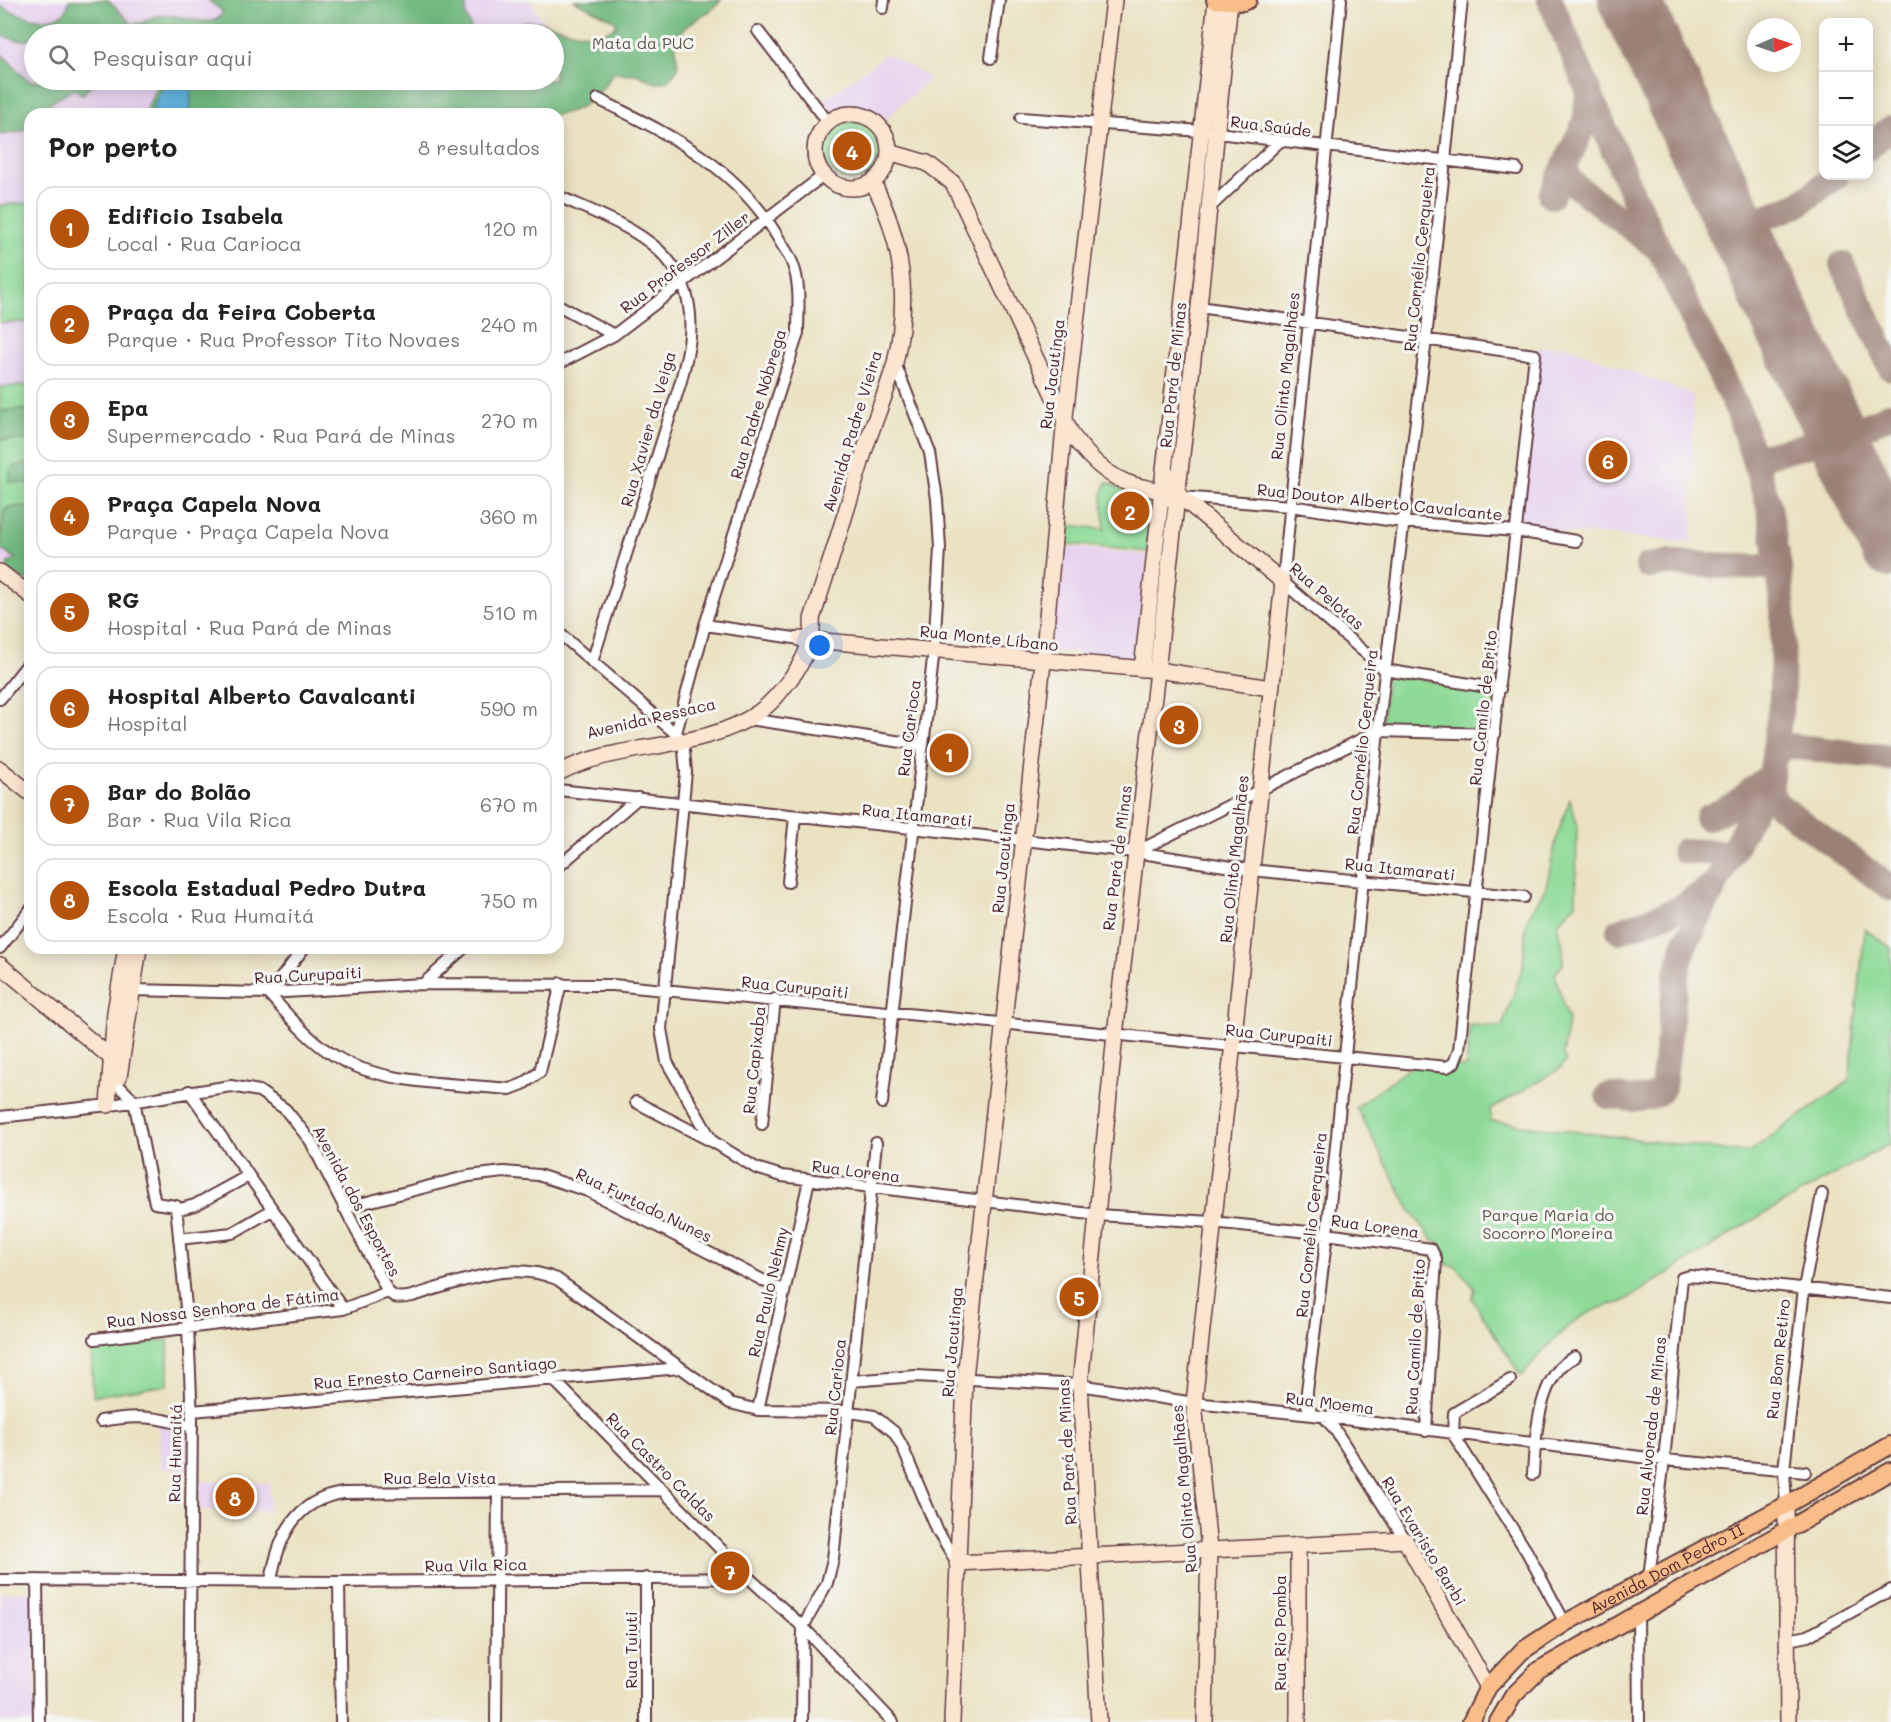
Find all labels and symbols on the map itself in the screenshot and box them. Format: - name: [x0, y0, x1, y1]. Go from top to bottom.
- north arrow: [1747, 18, 1801, 72]
- park label: Mata da PUC: [592, 32, 694, 53]
- street label: Rua Saúde: [1229, 110, 1313, 141]
- pin: 4: [832, 128, 872, 174]
- street label: Rua Cornélio Cerqueira: [1398, 165, 1439, 353]
- street label: Rua Professor Ziller: [616, 206, 754, 317]
- street label: Rua Olinto Magalhães: [1265, 291, 1304, 461]
- street label: Rua Pará de Minas: [1154, 301, 1191, 449]
- street label: Rua Jacutinga: [1034, 318, 1069, 430]
- street label: Rua Padre Nóbrega: [725, 326, 790, 481]
- street label: Avenida Padre Vieira: [817, 348, 886, 514]
- street label: Rua Xavier da Veiga: [615, 349, 680, 509]
- pin: 6: [1588, 438, 1628, 482]
- street label: Rua Doutor Alberto Cavalcante: [1256, 478, 1504, 525]
- pin: 2: [1110, 488, 1150, 534]
- street label: Rua Pelotas: [1286, 557, 1369, 634]
- street label: Rua Monte Líbano: [919, 620, 1059, 655]
- street label: Rua Camilo de Brito: [1464, 629, 1501, 787]
- your location: [805, 631, 834, 660]
- street label: Rua Cornélio Cerqueira: [1341, 648, 1382, 836]
- street label: Rua Carioca: [892, 678, 925, 777]
- street label: Avenida Ressaca: [584, 692, 718, 743]
- pin: 3: [1160, 702, 1198, 748]
- pin: 1: [930, 730, 968, 776]
- street label: Rua Olinto Magalhães: [1214, 774, 1253, 944]
- street label: Rua Pará de Minas: [1097, 784, 1136, 932]
- street label: Rua Itamarati: [861, 798, 973, 831]
- street label: Rua Jacutinga: [986, 802, 1019, 914]
- street label: Rua Itamarati: [1344, 852, 1456, 885]
- street label: Rua Curupaiti: [254, 961, 362, 988]
- street label: Rua Curupaiti: [740, 970, 850, 1003]
- street label: Rua Capixaba: [737, 1005, 770, 1115]
- street label: Rua Curupaiti: [1224, 1018, 1334, 1051]
- street label: Avenida dos Esportes: [309, 1121, 406, 1280]
- street label: Rua Cornélio Cerqueira: [1290, 1131, 1331, 1319]
- street label: Rua Lorena: [811, 1155, 901, 1186]
- street label: Rua Furtado Nunes: [573, 1163, 716, 1247]
- park label: Parque Maria do Socorro Moreira: [1482, 1204, 1614, 1243]
- street label: Rua Lorena: [1330, 1209, 1421, 1242]
- street label: Rua Paulo Nehmy: [742, 1225, 793, 1359]
- street label: Rua Camilo de Brito: [1400, 1258, 1429, 1416]
- pin: 5: [1060, 1274, 1098, 1320]
- street label: Rua Nossa Senhora de Fátima: [105, 1283, 340, 1332]
- street label: Rua Jacutinga: [936, 1286, 967, 1398]
- street label: Rua Bom Retiro: [1761, 1298, 1794, 1420]
- street label: Rua Alvorada de Minas: [1631, 1335, 1670, 1516]
- street label: Rua Carioca: [819, 1337, 850, 1436]
- street label: Rua Ernesto Carneiro Santiago: [313, 1351, 557, 1394]
- street label: Rua Pará de Minas: [1052, 1378, 1081, 1526]
- street label: Rua Moema: [1285, 1387, 1376, 1418]
- street label: Rua Humaitá: [163, 1403, 186, 1503]
- street label: Rua Olinto Magalhães: [1166, 1404, 1201, 1574]
- street label: Rua Castro Caldas: [602, 1408, 720, 1526]
- street label: Rua Bela Vista: [383, 1467, 497, 1488]
- street label: Rua Evaristo Barbi: [1378, 1472, 1471, 1609]
- pin: 8: [216, 1474, 254, 1520]
- street label: Avenida Dom Pedro II: [1586, 1519, 1747, 1618]
- pin: 7: [710, 1548, 750, 1594]
- street label: Rua Vila Rica: [424, 1553, 528, 1576]
- street label: Rua Rio Pomba: [1269, 1575, 1290, 1691]
- street label: Rua Tuiuti: [620, 1611, 641, 1689]

